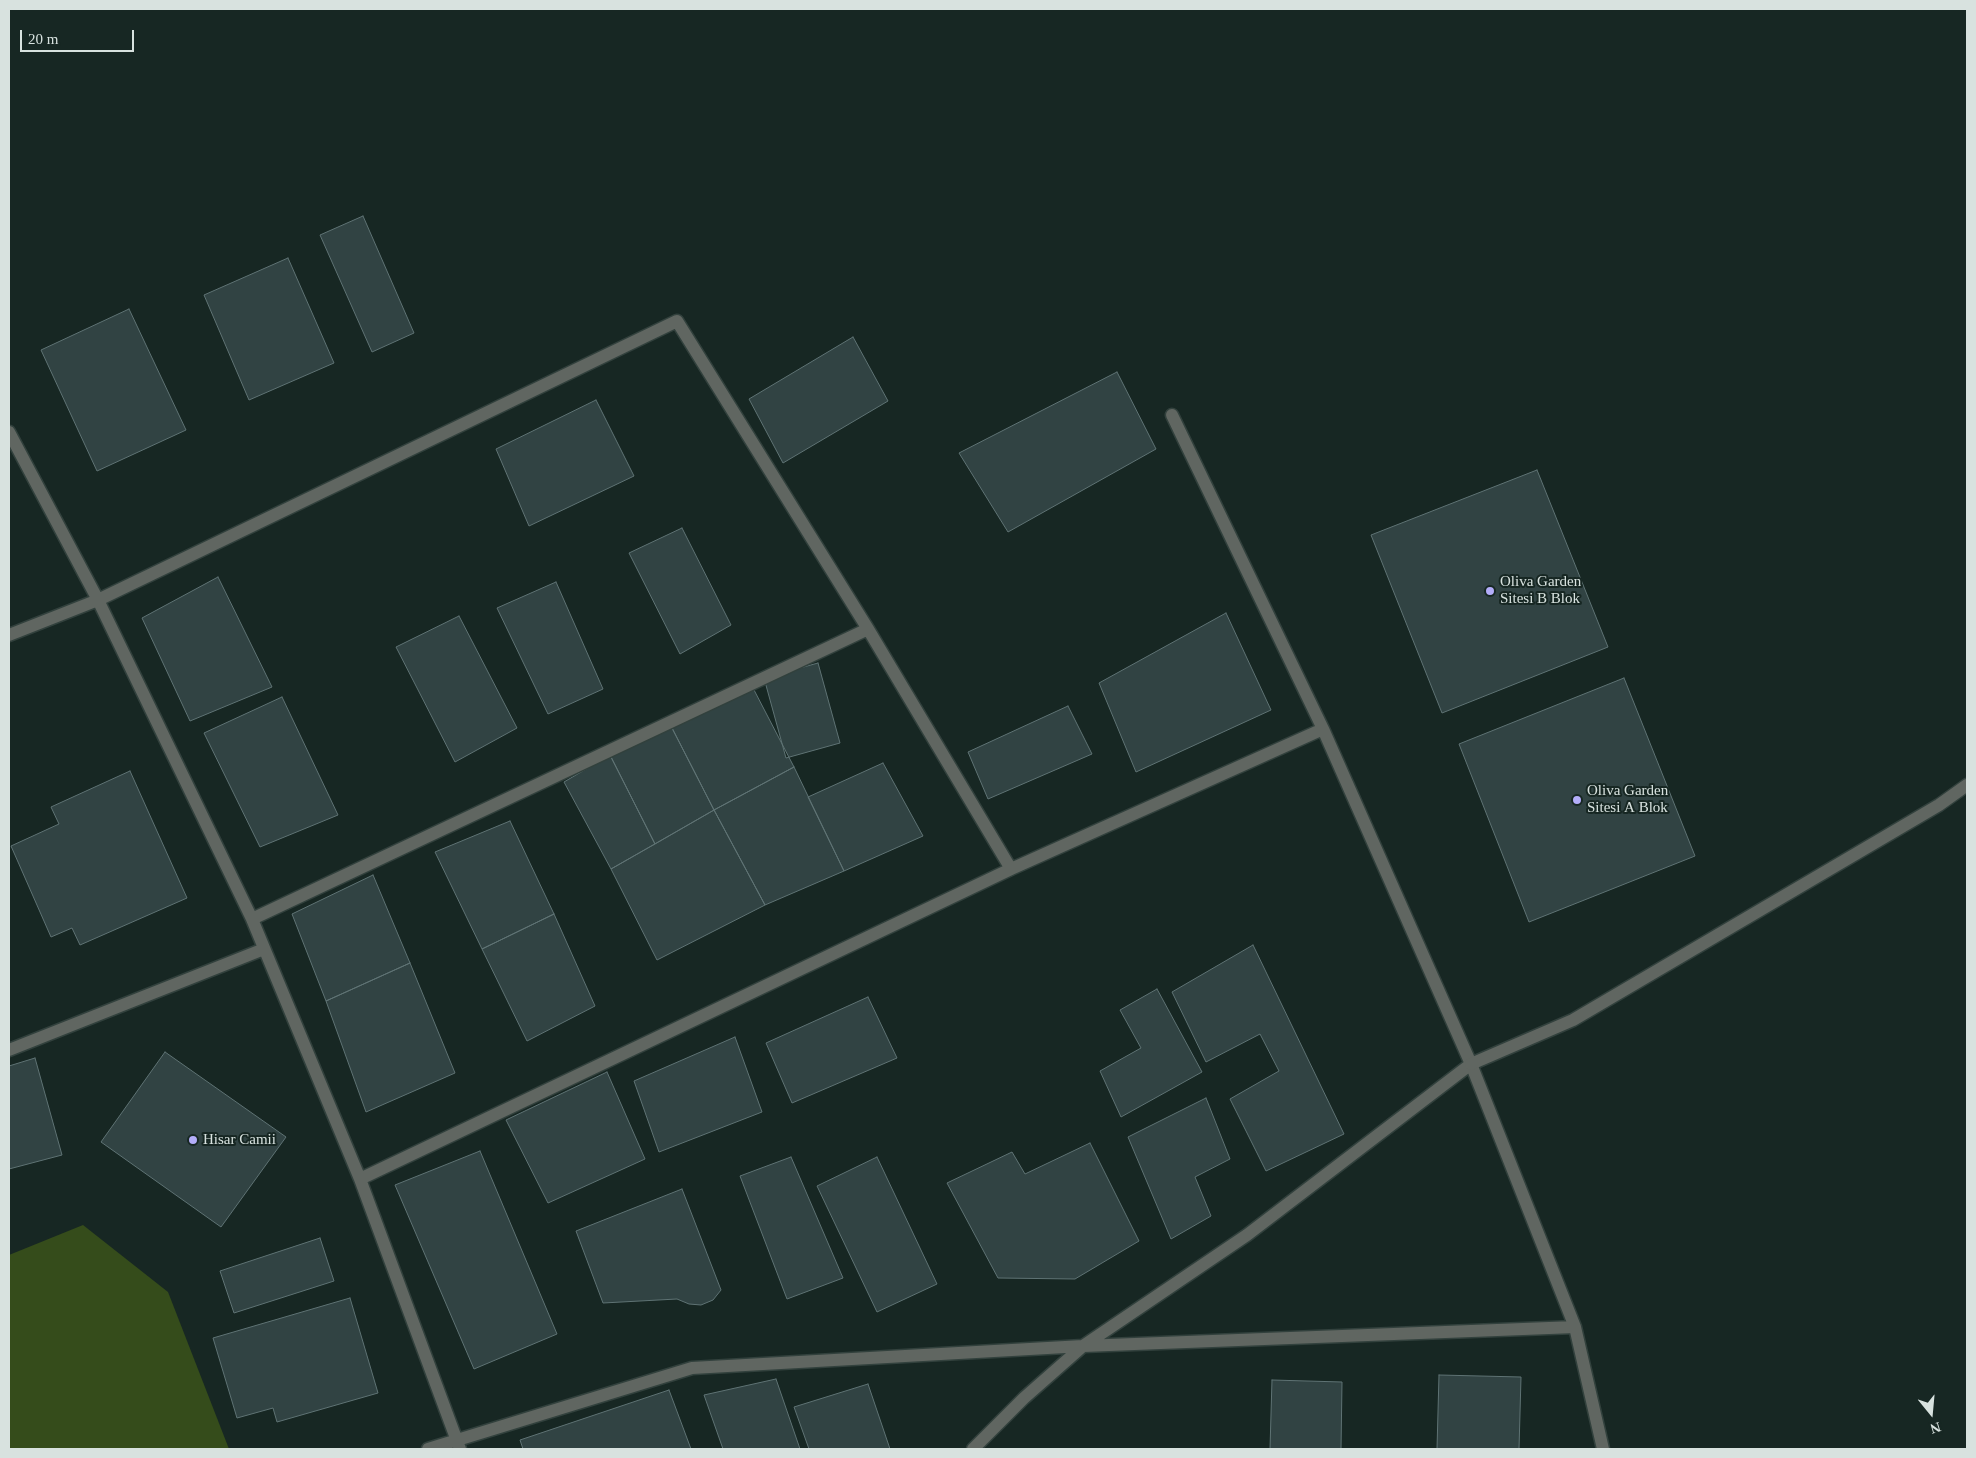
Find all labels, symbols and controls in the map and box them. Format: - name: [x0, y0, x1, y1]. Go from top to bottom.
- scale bar: [22, 20, 136, 52]
- text: 20 m: [28, 31, 58, 47]
- place label: Oliva Garden Sitesi B Blok: [1500, 573, 1581, 608]
- marker: Oliva Garden Sitesi B Blok: [1484, 585, 1496, 597]
- place label: Oliva Garden Sitesi A Blok: [1587, 782, 1668, 817]
- marker: Oliva Garden Sitesi A Blok: [1571, 794, 1583, 806]
- place label: Hisar Camii: [203, 1131, 276, 1149]
- marker: Hisar Camii: [187, 1134, 199, 1146]
- north arrow: [1906, 1388, 1956, 1438]
- text: N: [1928, 1419, 1943, 1436]

